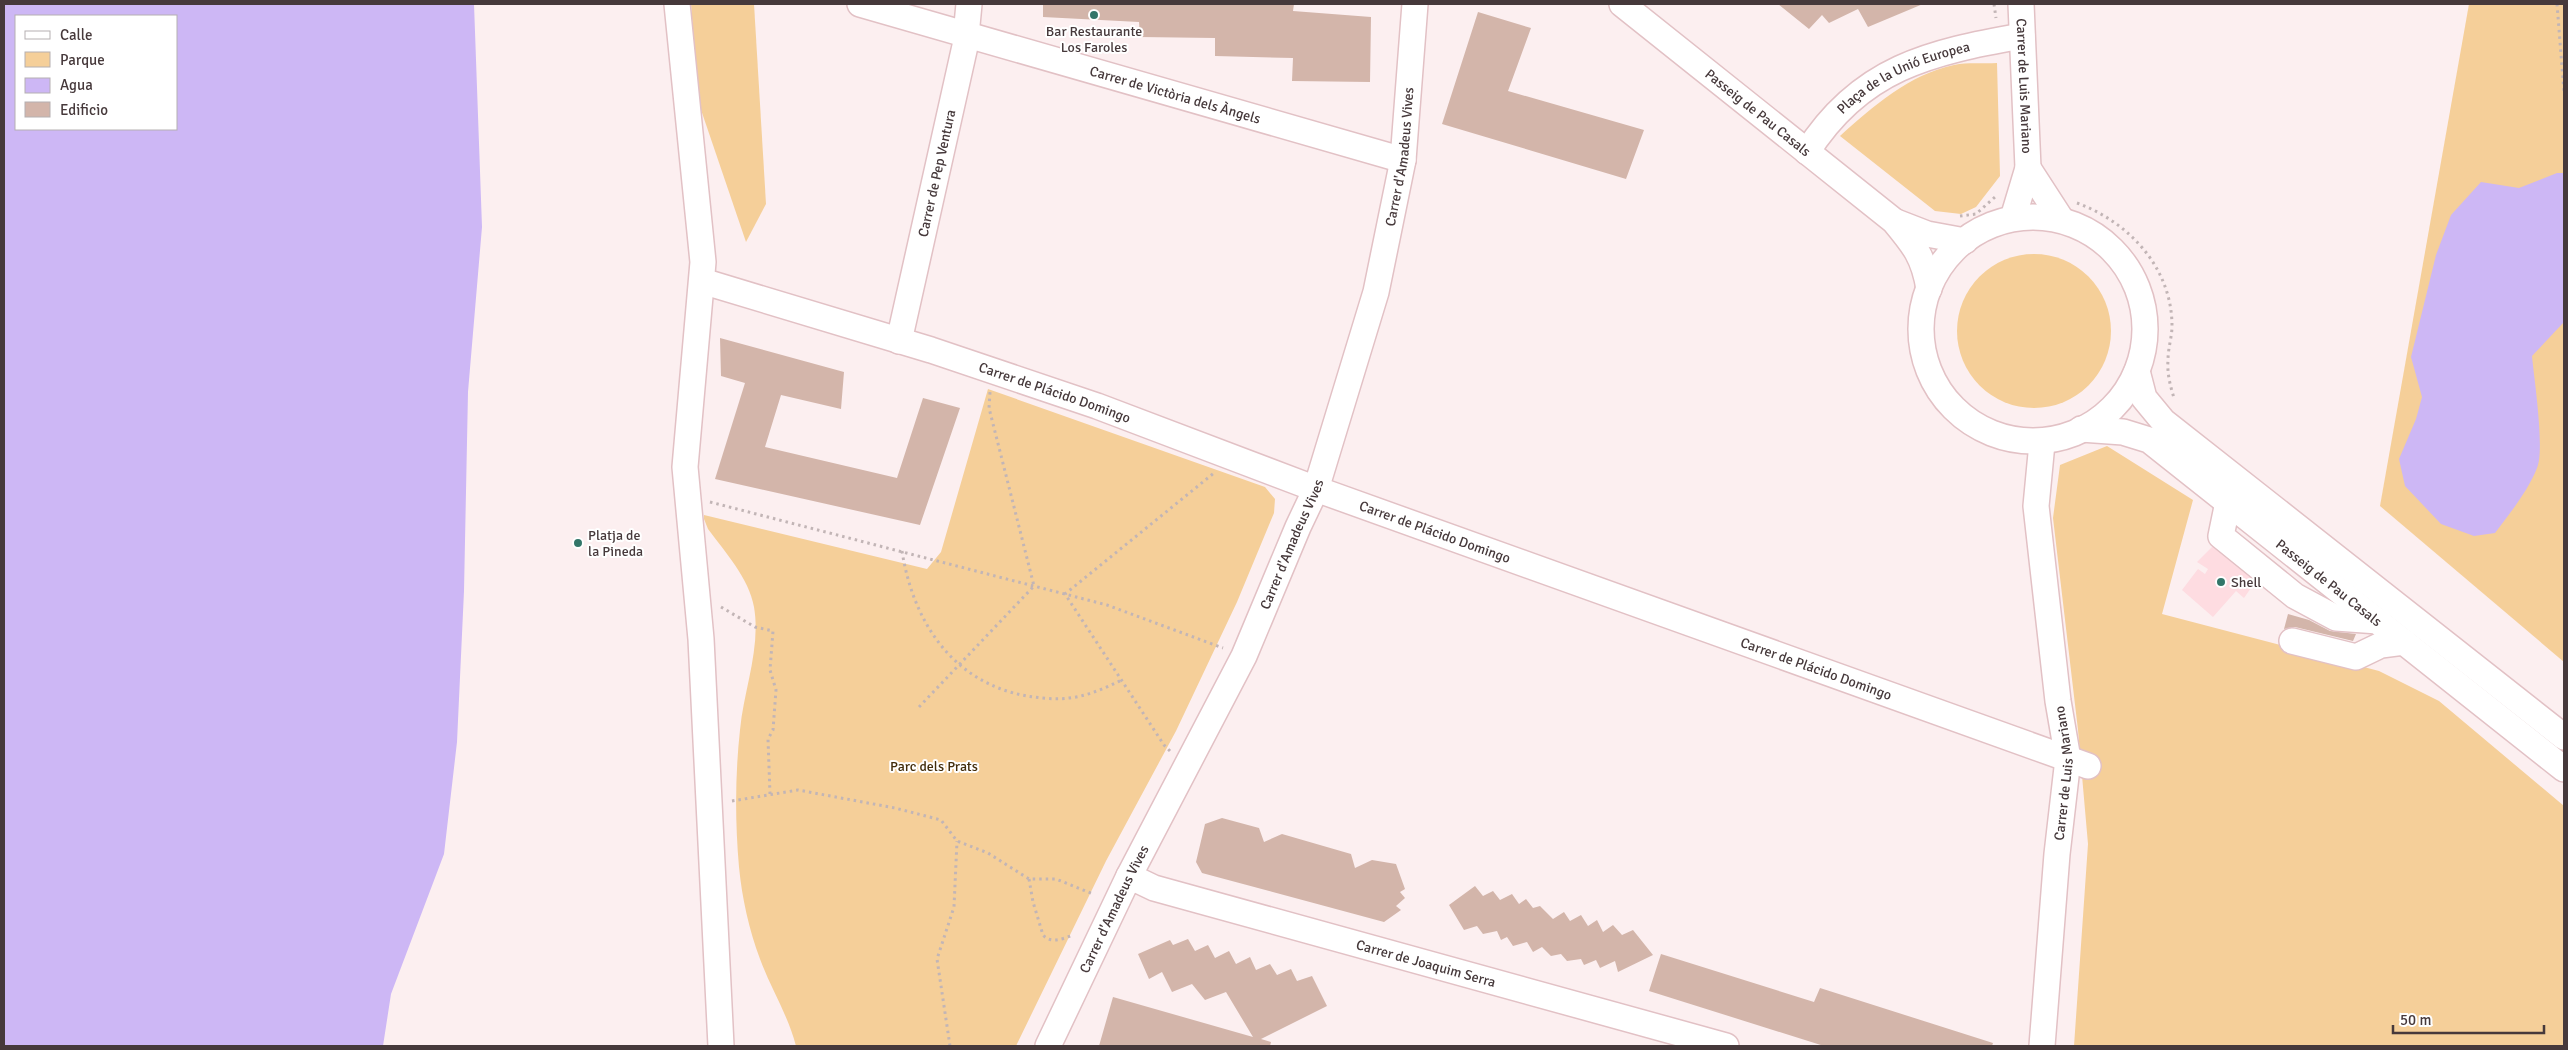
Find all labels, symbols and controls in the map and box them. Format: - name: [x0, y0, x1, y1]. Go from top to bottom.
- marker: Bar Restaurante Los Faroles: [1088, 9, 1100, 21]
- legend: [15, 15, 178, 130]
- street label: Carrer de Luis Mariano: [2013, 18, 2035, 154]
- place label: Bar Restaurante Los Faroles: [1046, 23, 1142, 56]
- text: Calle: [60, 26, 93, 44]
- street label: Plaça de la Unió Europea: [1833, 38, 1971, 118]
- text: Parque: [60, 51, 105, 69]
- street label: Carrer de Victòria dels Àngels: [1088, 62, 1262, 128]
- street label: Passeig de Pau Casals: [1701, 66, 1814, 160]
- text: Agua: [60, 76, 93, 94]
- street label: Carrer d'Amadeus Vives: [1382, 87, 1418, 228]
- text: Edificio: [60, 101, 108, 119]
- street label: Carrer de Pep Ventura: [915, 108, 960, 239]
- street label: Carrer de Plácido Domingo: [977, 359, 1133, 427]
- street label: Carrer d'Amadeus Vives: [1256, 477, 1327, 612]
- street label: Carrer de Plácido Domingo: [1357, 497, 1513, 567]
- place label: Platja de la Pineda: [588, 527, 643, 560]
- street label: Passeig de Pau Casals: [2272, 536, 2385, 630]
- marker: Platja de la Pineda: [572, 537, 584, 549]
- place label: Shell: [2231, 574, 2261, 591]
- marker: Shell: [2215, 576, 2227, 588]
- street label: Carrer de Plácido Domingo: [1738, 634, 1894, 704]
- street label: Carrer de Luis Mariano: [2051, 705, 2077, 841]
- park label: Parc dels Prats: [890, 758, 978, 775]
- street label: Carrer d'Amadeus Vives: [1076, 842, 1153, 976]
- street label: Carrer de Joaquim Serra: [1354, 936, 1498, 991]
- scale bar: [2393, 1002, 2544, 1034]
- text: 50 m: [2400, 1011, 2431, 1029]

